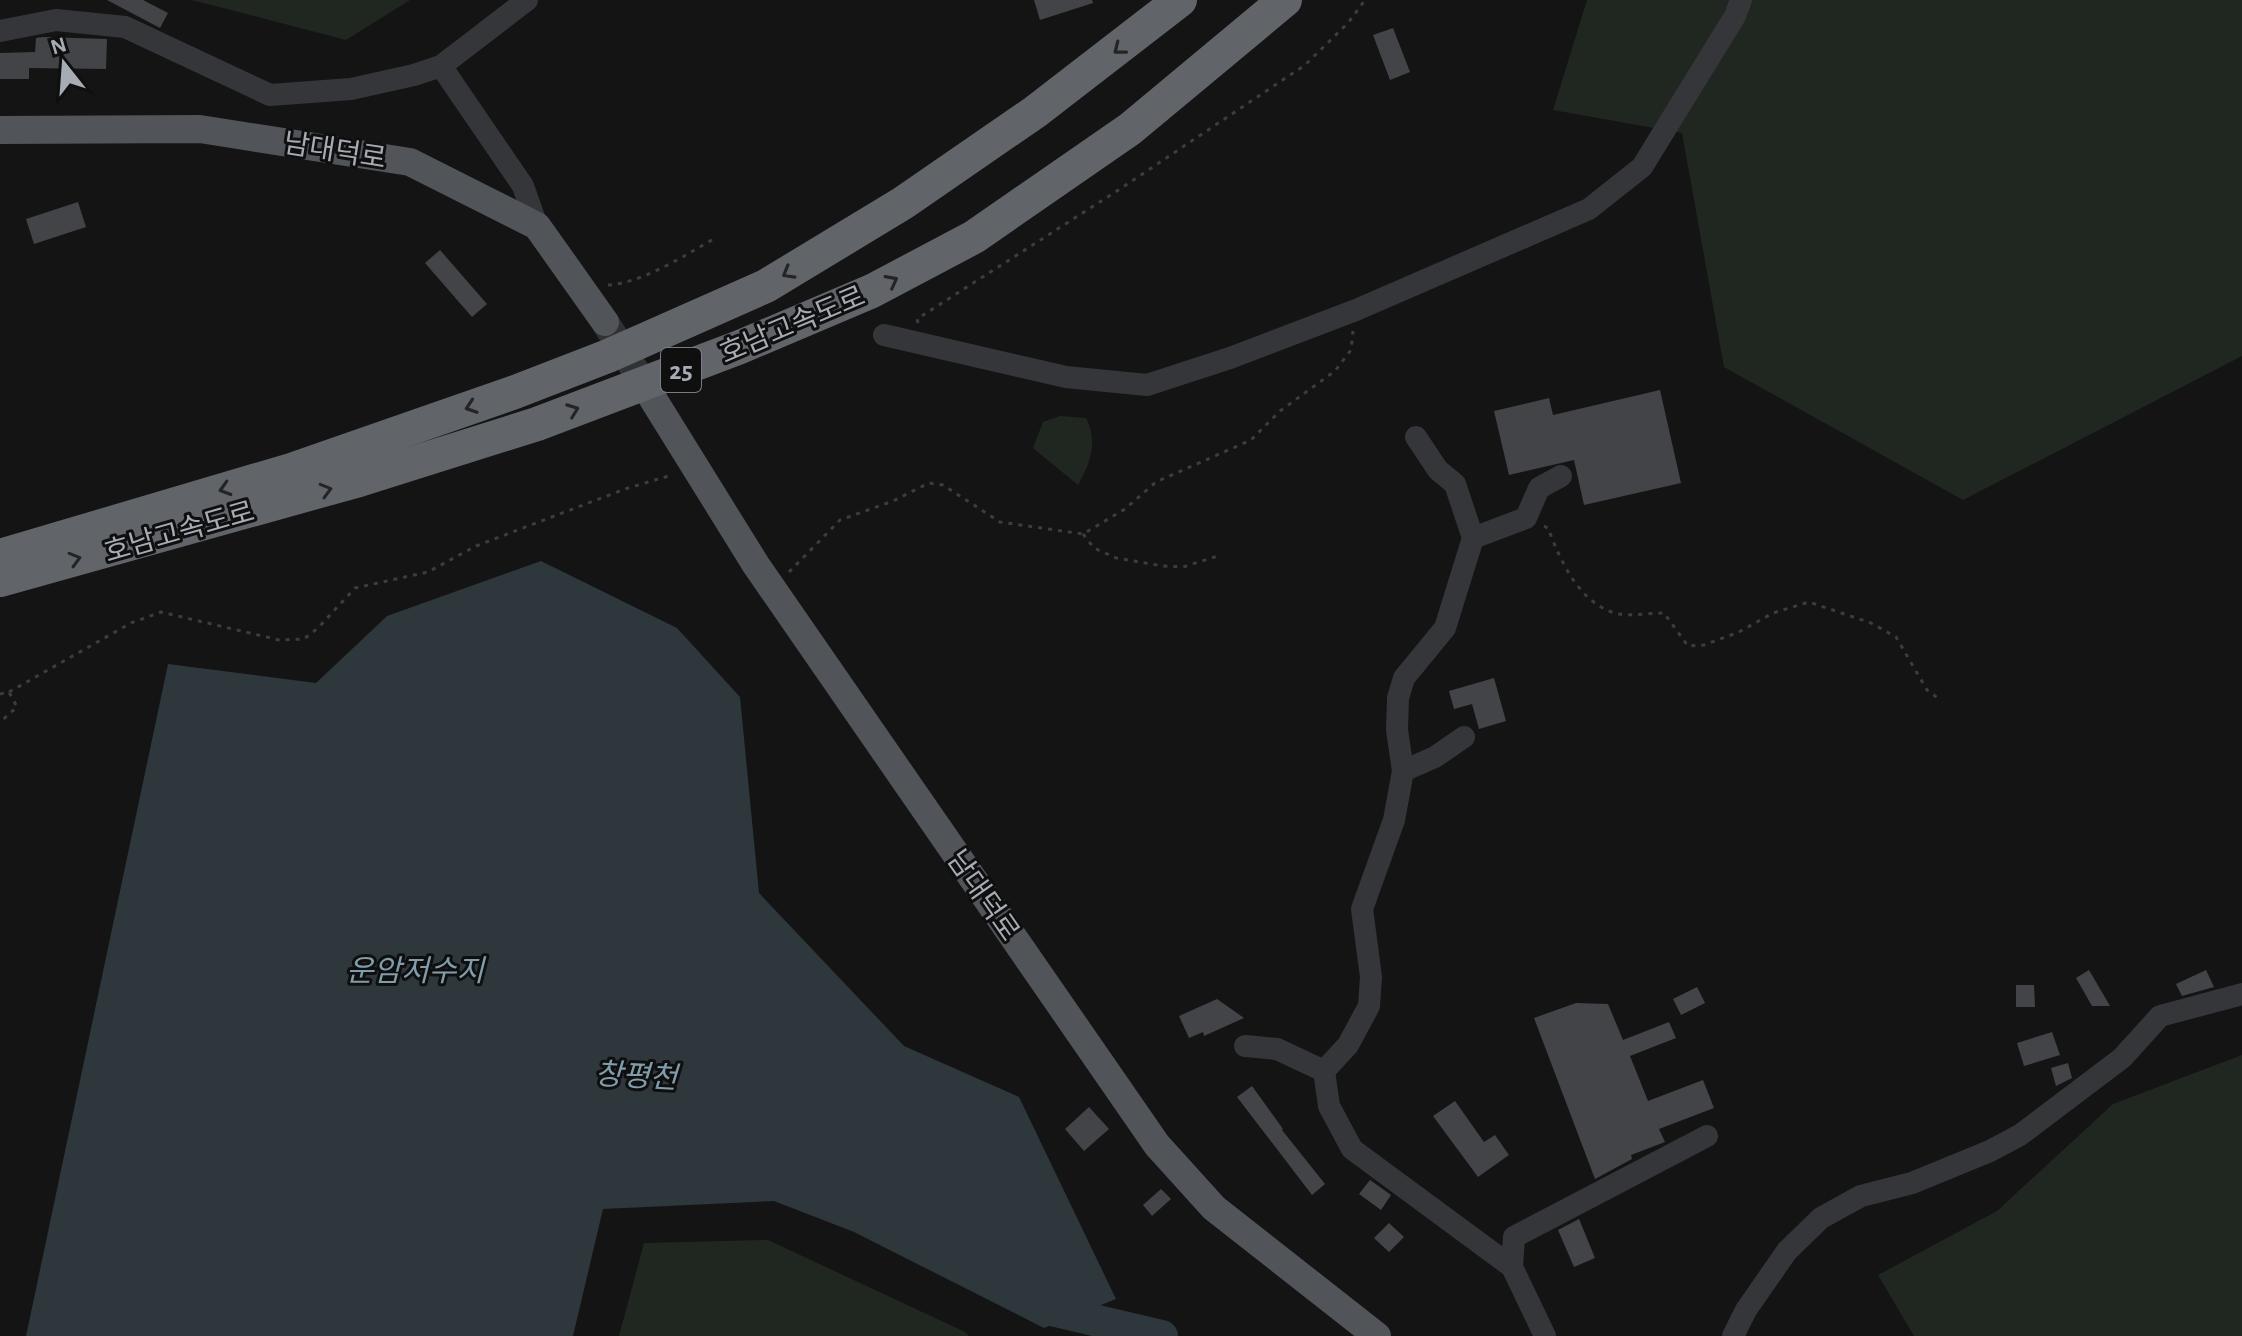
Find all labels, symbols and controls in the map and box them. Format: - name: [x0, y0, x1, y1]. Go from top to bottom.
- north arrow: [24, 24, 104, 104]
- text: N: [48, 33, 69, 59]
- one-way arrow: [1113, 39, 1128, 53]
- street label: 남대덕로: [282, 128, 388, 174]
- one-way arrow: [782, 263, 797, 279]
- one-way arrow: [883, 275, 898, 290]
- street label: 호남고속도로: [716, 282, 869, 369]
- road number: 25: [661, 348, 701, 392]
- one-way arrow: [465, 397, 479, 414]
- one-way arrow: [565, 403, 579, 420]
- one-way arrow: [219, 480, 232, 496]
- one-way arrow: [318, 482, 332, 499]
- street label: 호남고속도로: [101, 497, 258, 568]
- one-way arrow: [68, 552, 82, 569]
- street label: 남대덕로: [941, 845, 1025, 946]
- water label: 운암저수지: [346, 956, 486, 987]
- water label: 창평천: [594, 1059, 682, 1094]

